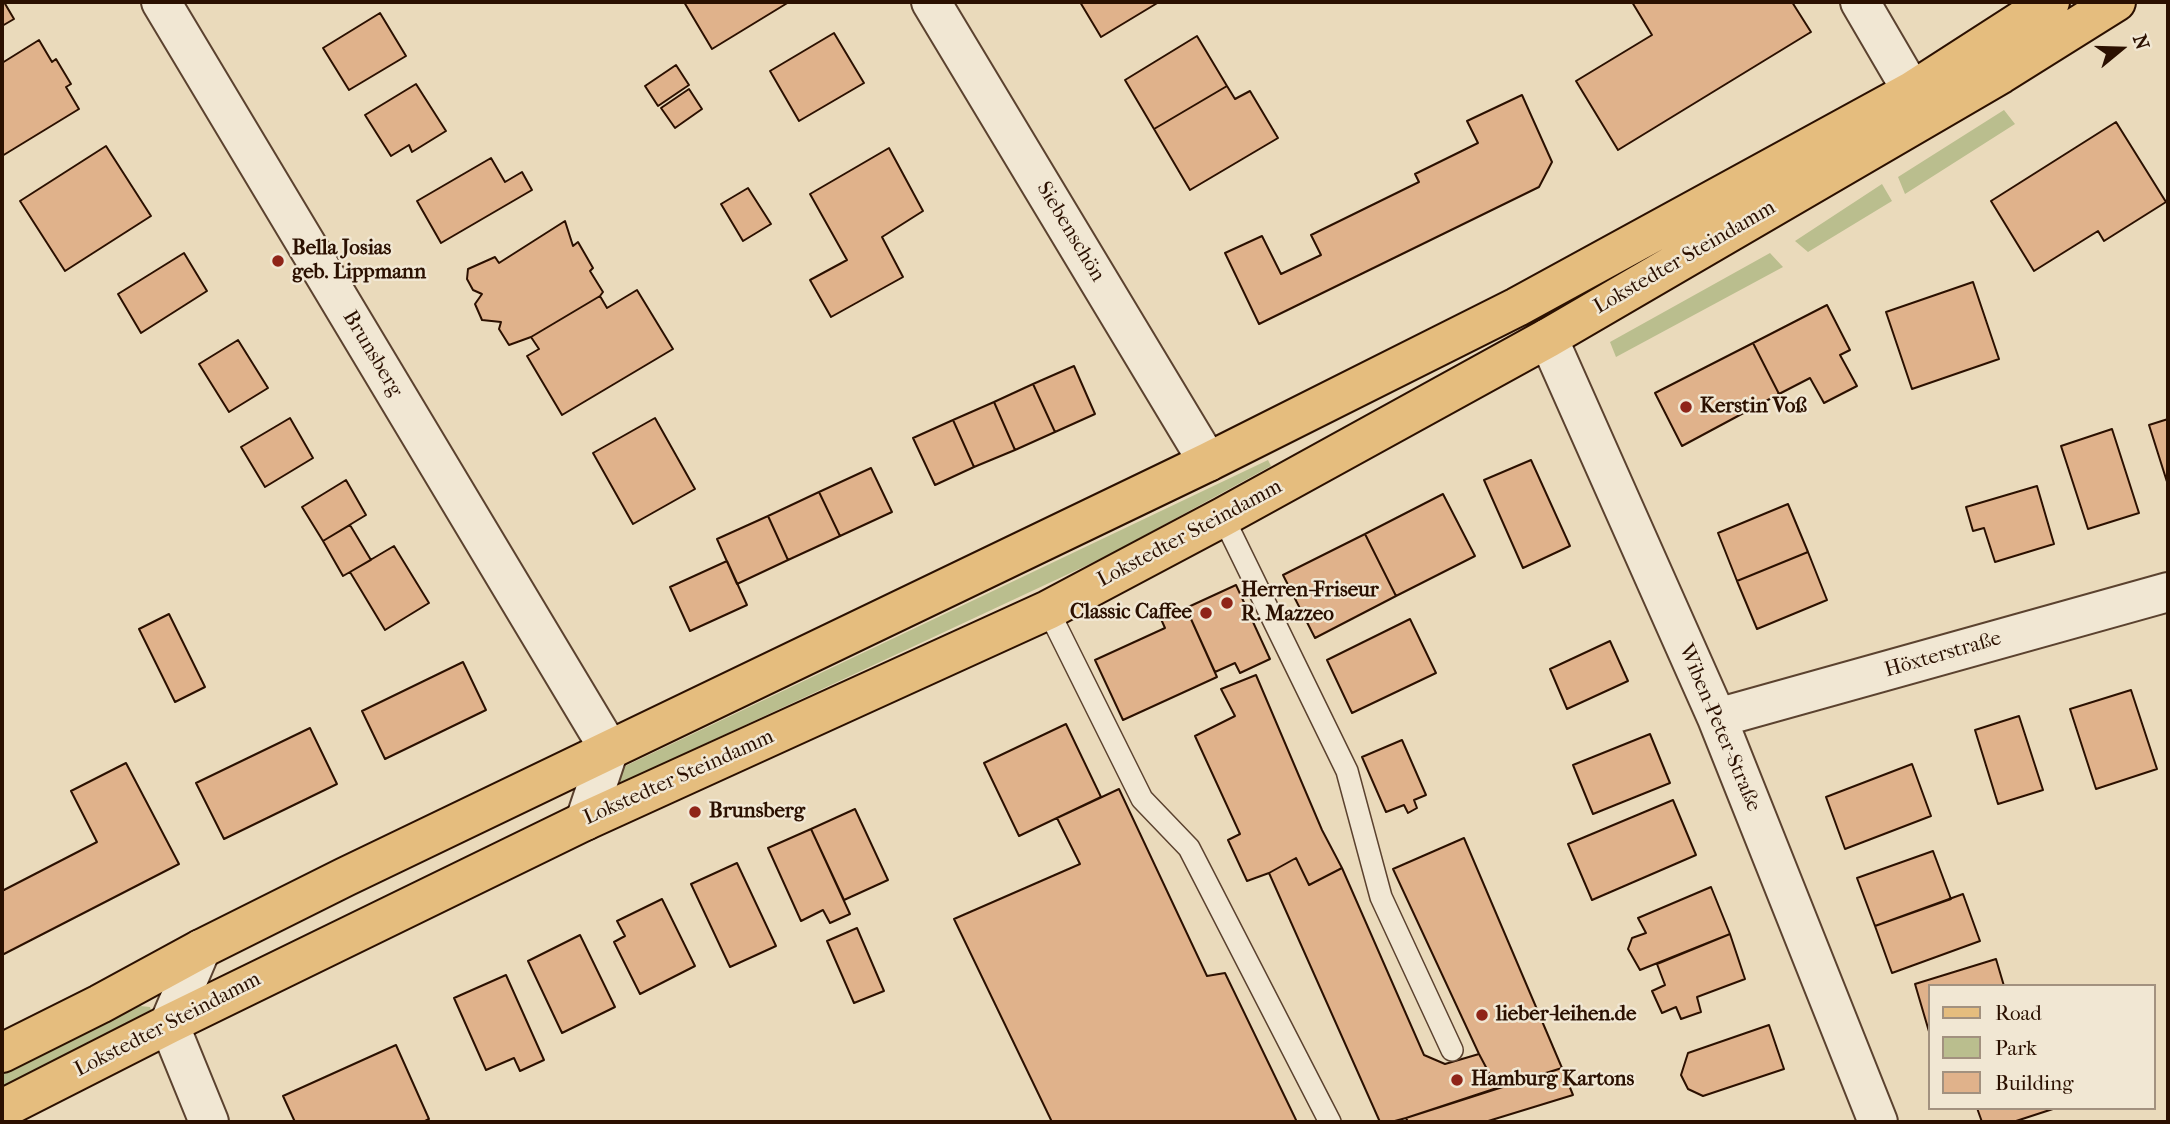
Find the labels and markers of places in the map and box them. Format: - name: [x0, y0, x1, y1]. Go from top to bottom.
- place label: Bella Josias geb. Lippmann: [292, 236, 426, 286]
- marker: Bella Josias geb. Lippmann: [270, 253, 286, 269]
- place label: Kerstin Voß: [1700, 394, 1807, 420]
- marker: Kerstin Voß: [1678, 399, 1694, 415]
- place label: Herren-Friseur R. Mazzeo: [1241, 578, 1379, 628]
- marker: Herren-Friseur R. Mazzeo: [1219, 595, 1235, 611]
- place label: Classic Caffee: [1070, 600, 1192, 626]
- marker: Classic Caffee: [1198, 605, 1214, 621]
- place label: Brunsberg: [709, 799, 805, 825]
- marker: Brunsberg: [687, 804, 703, 820]
- place label: lieber-leihen.de: [1496, 1002, 1636, 1028]
- marker: lieber-leihen.de: [1474, 1007, 1490, 1023]
- place label: Hamburg Kartons: [1471, 1067, 1634, 1093]
- marker: Hamburg Kartons: [1449, 1072, 1465, 1088]

